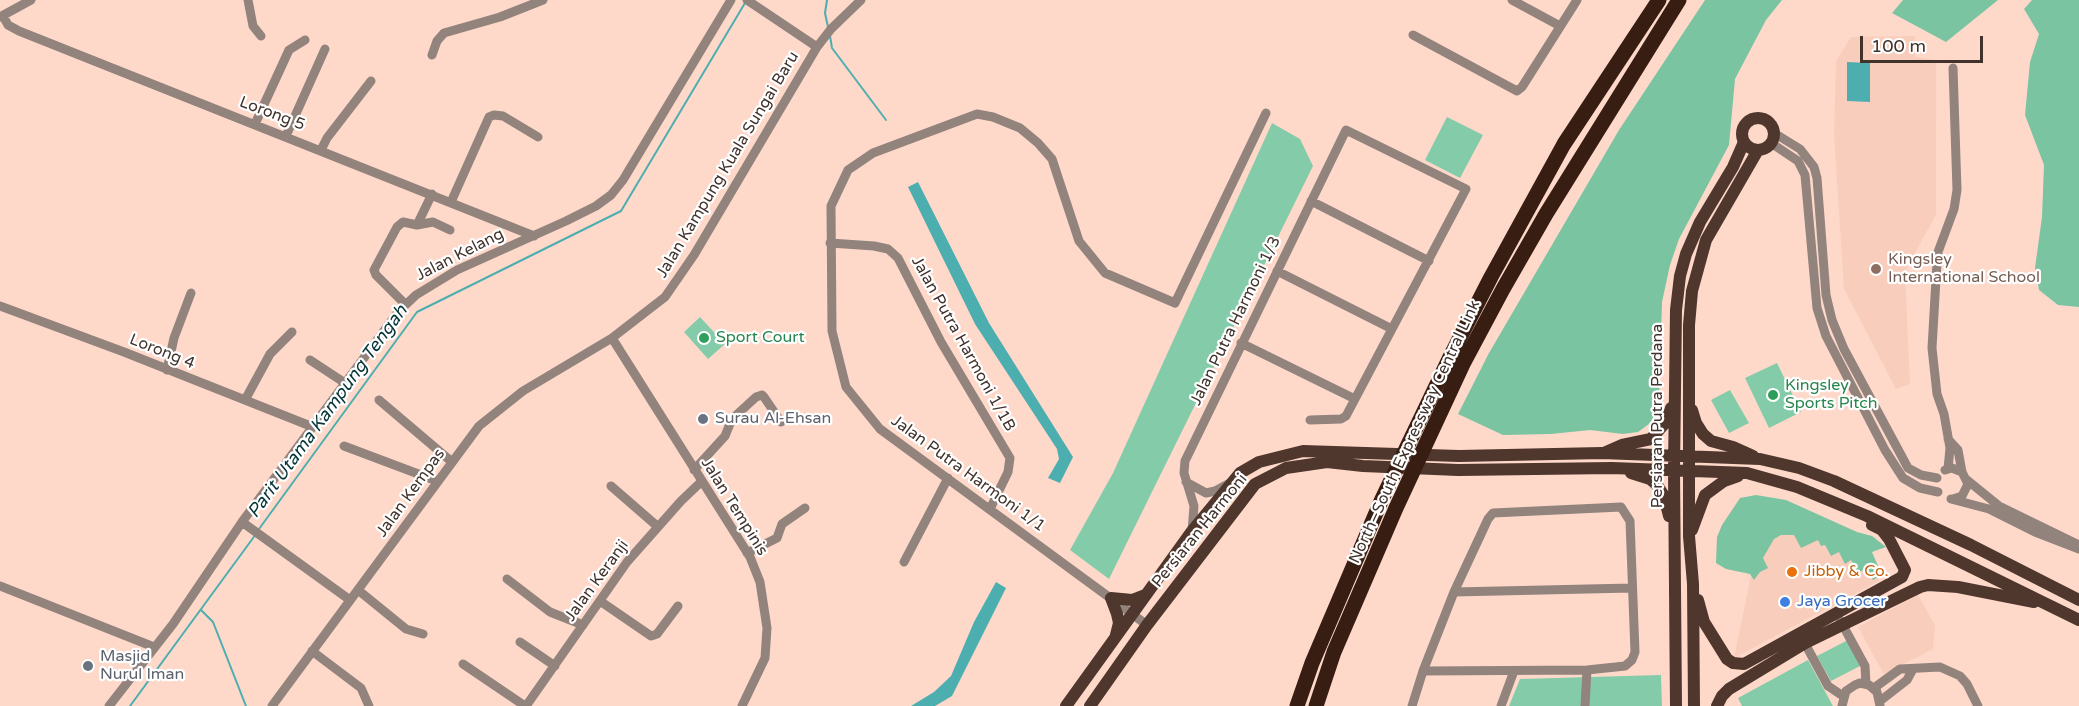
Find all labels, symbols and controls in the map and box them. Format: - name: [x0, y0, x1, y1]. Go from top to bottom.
- scale bar: [1863, 24, 1986, 62]
- text: 100 m: [1871, 35, 1926, 57]
- street label: Jalan Kampung Kuala Sungai Baru: [653, 48, 803, 282]
- street label: Lorong 5: [237, 93, 307, 135]
- street label: Jalan Kelang: [413, 225, 507, 285]
- street label: Jalan Putra Harmoni 1/3: [1187, 233, 1285, 409]
- place label: Kingsley International School: [1888, 250, 2040, 288]
- street label: Jalan Putra Harmoni 1/1B: [907, 253, 1019, 435]
- marker: Kingsley International School: [1869, 262, 1883, 276]
- street label: North–South Expressway Central Link: [1345, 297, 1485, 567]
- water label: Parit Utama Kampung Tengah: [243, 301, 413, 523]
- street label: Persiaran Putra Perdana: [1648, 324, 1668, 508]
- place label: Sport Court: [716, 328, 805, 348]
- street label: Lorong 4: [127, 330, 197, 374]
- marker: Sport Court: [697, 331, 711, 345]
- place label: Kingsley Sports Pitch: [1785, 376, 1878, 414]
- marker: Kingsley Sports Pitch: [1766, 388, 1780, 402]
- place label: Surau Al-Ehsan: [715, 409, 831, 429]
- marker: Surau Al-Ehsan: [696, 412, 710, 426]
- street label: Jalan Putra Harmoni 1/1: [887, 412, 1049, 536]
- street label: Jalan Kempas: [373, 445, 449, 541]
- street label: Jalan Tempinis: [696, 455, 772, 559]
- street label: Persiaran Harmoni: [1148, 470, 1252, 592]
- street label: Jalan Keranji: [561, 537, 633, 625]
- place label: Jibby & Co.: [1804, 562, 1889, 582]
- marker: Jibby & Co.: [1785, 565, 1799, 579]
- place label: Jaya Grocer: [1797, 592, 1886, 612]
- marker: Jaya Grocer: [1778, 595, 1792, 609]
- place label: Masjid Nurul Iman: [100, 647, 184, 685]
- marker: Masjid Nurul Iman: [81, 659, 95, 673]

